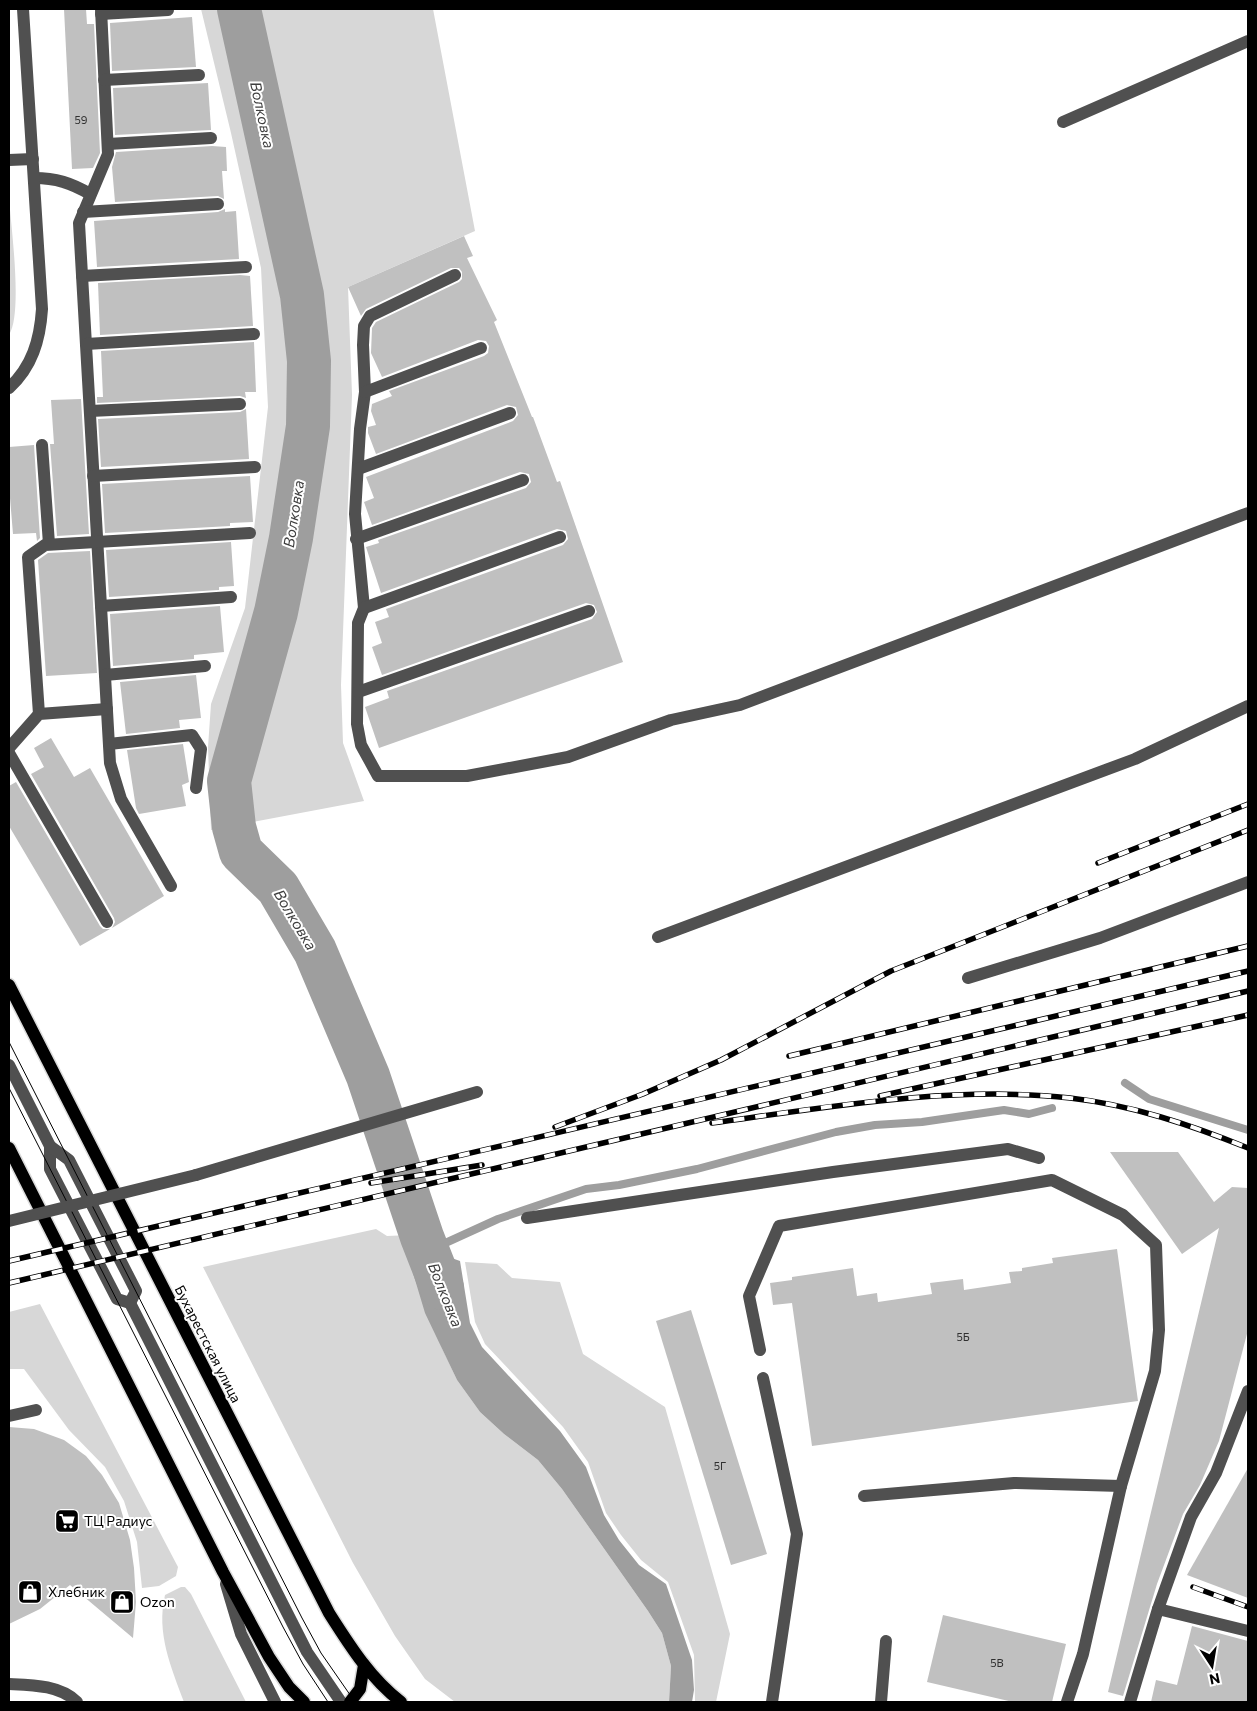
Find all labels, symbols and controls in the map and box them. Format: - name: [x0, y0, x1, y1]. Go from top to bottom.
- water label: Волковка: [247, 80, 279, 150]
- house number: 59: [75, 113, 88, 126]
- water label: Волковка: [279, 479, 307, 549]
- water label: Волковка: [271, 886, 321, 953]
- water label: Волковка: [425, 1260, 467, 1330]
- street label: Бухарестская улица: [171, 1282, 245, 1405]
- house number: 5Б: [956, 1330, 970, 1343]
- house number: 5Г: [714, 1459, 726, 1472]
- supermarket icon: ТЦ Радиус: [54, 1508, 80, 1534]
- place label: ТЦ Радиус: [84, 1512, 153, 1529]
- shop icon: Хлебник: [17, 1579, 43, 1605]
- place label: Хлебник: [48, 1583, 105, 1600]
- shop icon: Ozon: [109, 1589, 135, 1615]
- place label: Ozon: [140, 1593, 175, 1610]
- north arrow: [1187, 1641, 1237, 1691]
- house number: 5В: [990, 1656, 1004, 1669]
- text: N: [1208, 1670, 1222, 1689]

